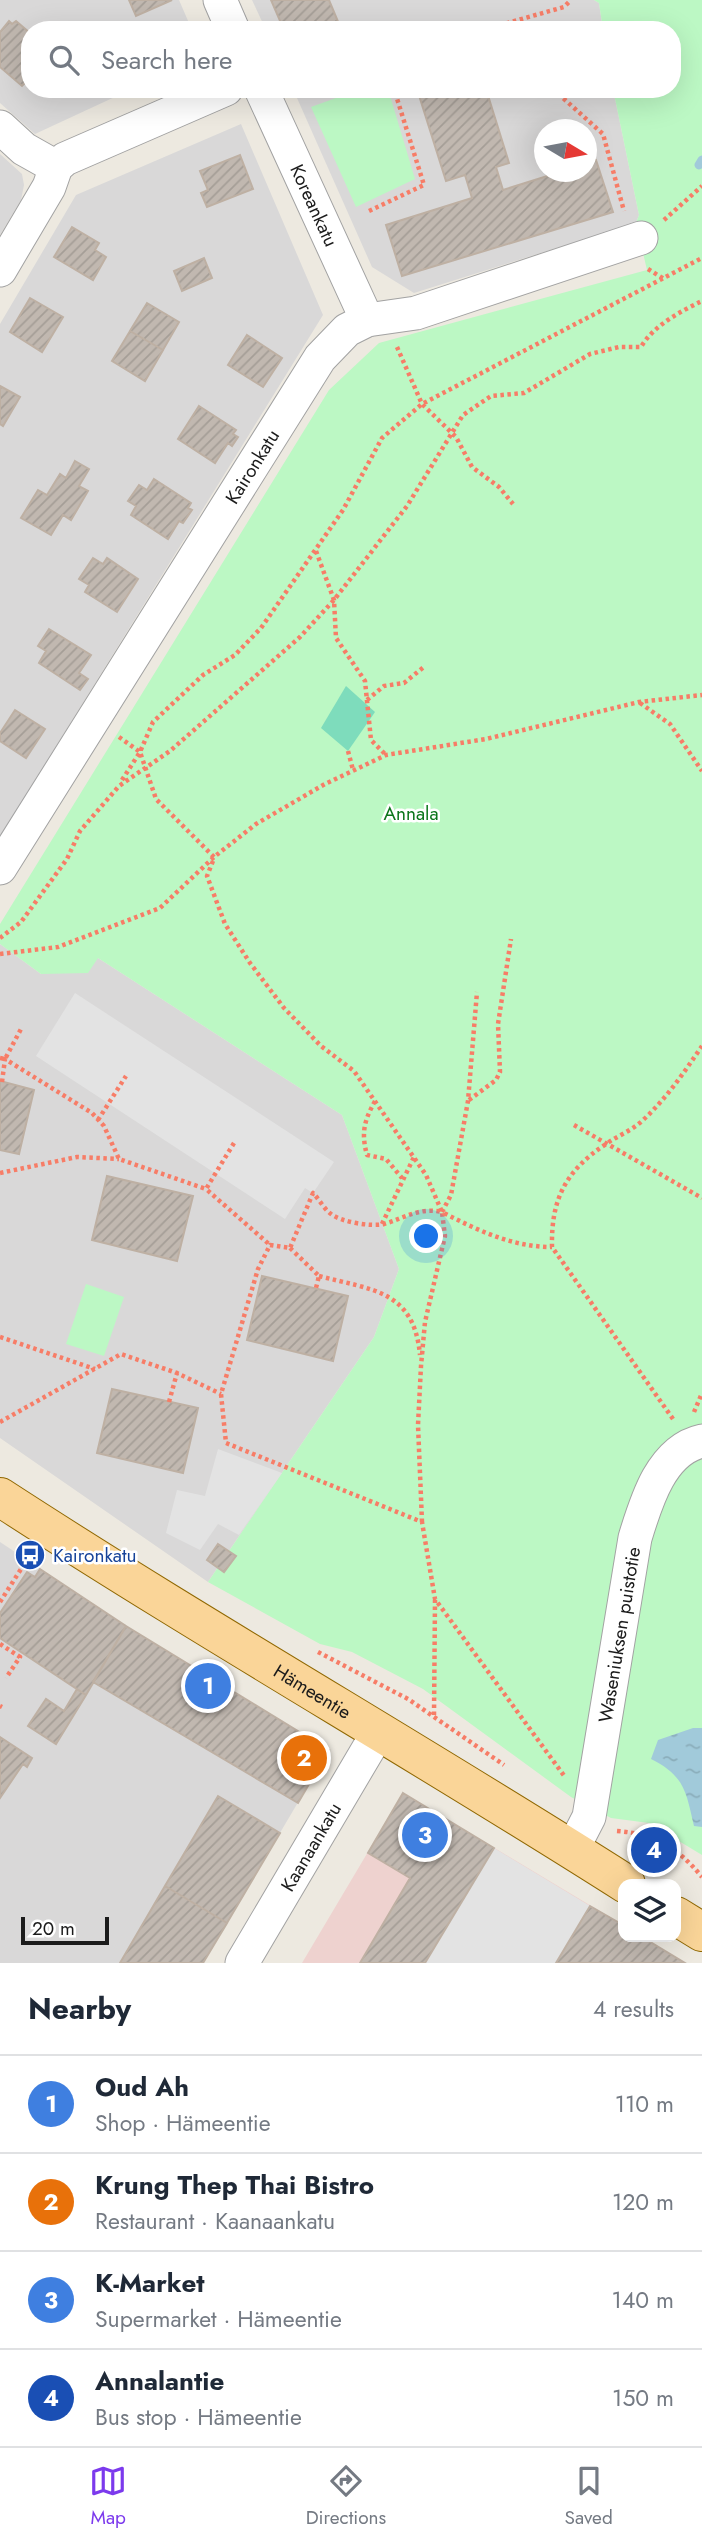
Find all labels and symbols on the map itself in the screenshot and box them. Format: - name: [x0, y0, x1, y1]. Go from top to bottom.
- north arrow: [534, 119, 597, 182]
- street label: Koreankatu: [284, 160, 345, 251]
- street label: Kaironkatu: [218, 424, 286, 509]
- park label: Annala: [383, 800, 439, 827]
- your location: [409, 1219, 443, 1253]
- bus stop icon: Kaironkatu: [13, 1538, 47, 1572]
- place label: Kaironkatu: [53, 1542, 136, 1569]
- street label: Waseniuksen puistotie: [591, 1545, 647, 1724]
- street label: Hämeentie: [269, 1657, 357, 1725]
- pin: 1: [185, 1660, 231, 1712]
- pin: 2: [281, 1732, 327, 1784]
- street label: Kaanaankatu: [274, 1797, 348, 1896]
- pin: 3: [402, 1809, 448, 1861]
- pin: 4: [631, 1824, 677, 1876]
- scale bar: [21, 1914, 108, 1946]

